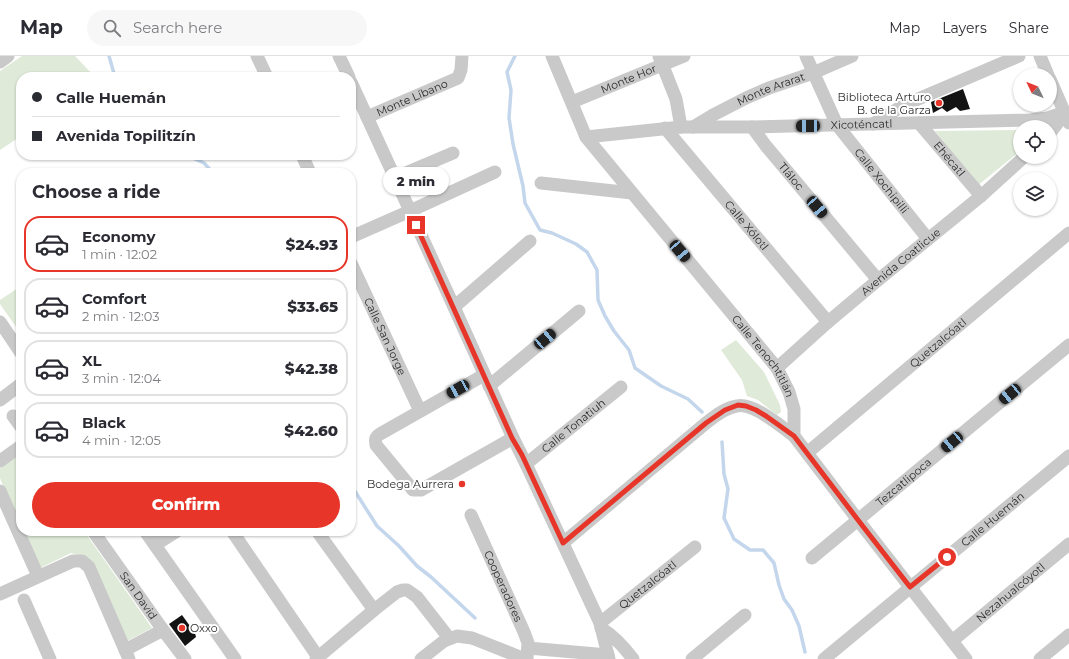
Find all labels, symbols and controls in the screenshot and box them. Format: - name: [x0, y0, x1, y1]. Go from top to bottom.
- search box: [87, 10, 367, 46]
- text: Map: [20, 16, 63, 39]
- icon: search: [101, 17, 123, 39]
- text: Search here: [133, 18, 222, 37]
- text: Map: [889, 19, 920, 37]
- text: Layers: [942, 19, 987, 37]
- text: Share: [1009, 19, 1049, 37]
- street label: Monte Hor: [599, 61, 658, 96]
- north arrow: [1013, 68, 1057, 112]
- map controls: [1013, 68, 1057, 216]
- street label: Monte Ararat: [734, 69, 807, 109]
- street label: Monte Líbano: [374, 76, 450, 119]
- text: Calle Huemán: [56, 88, 166, 107]
- place label: Biblioteca Arturo B. de la Garza: [838, 90, 931, 117]
- marker: Biblioteca Arturo B. de la Garza: [934, 98, 944, 108]
- street label: Xicoténcatl: [830, 116, 892, 132]
- car: [796, 120, 820, 132]
- button: locate: [1013, 120, 1057, 164]
- text: Avenida Topilitzín: [56, 126, 196, 145]
- street label: Ehécatl: [931, 138, 968, 179]
- street label: Calle Xochipilli: [851, 145, 912, 216]
- street label: Tláloc: [776, 160, 807, 193]
- callout: 2 min: [383, 167, 449, 195]
- button: layers: [1013, 172, 1057, 216]
- text: 2 min: [397, 173, 435, 189]
- text: Choose a ride: [32, 181, 160, 203]
- car: [805, 194, 829, 220]
- street label: Calle Xólotl: [722, 197, 772, 253]
- route end: [407, 216, 425, 234]
- street label: Avenida Coatlicue: [858, 225, 944, 299]
- icon: car: [34, 226, 70, 262]
- text: Economy: [82, 227, 155, 246]
- text: $24.93: [286, 235, 338, 254]
- car: [668, 238, 692, 264]
- text: 1 min · 12:02: [82, 246, 157, 262]
- icon: car: [34, 288, 70, 324]
- text: Comfort: [82, 289, 147, 308]
- street label: Calle San Jorge: [361, 295, 410, 378]
- text: $33.65: [287, 297, 338, 316]
- text: 2 min · 12:03: [82, 308, 160, 324]
- street label: Calle Tenochtitlán: [729, 312, 797, 399]
- street label: Quetzalcóatl: [907, 315, 969, 371]
- car: [532, 327, 558, 351]
- icon: car: [34, 350, 70, 386]
- text: XL: [82, 351, 101, 370]
- text: $42.38: [285, 359, 338, 378]
- text: 3 min · 12:04: [82, 370, 161, 386]
- car: [445, 378, 471, 400]
- car: [997, 382, 1023, 406]
- street label: Calle Tonatiuh: [538, 395, 608, 456]
- icon: car: [34, 412, 70, 448]
- text: Black: [82, 413, 126, 432]
- text: $42.60: [284, 421, 338, 440]
- car: [939, 430, 965, 454]
- text: 4 min · 12:05: [82, 432, 161, 448]
- street label: Tezcatlipoca: [873, 455, 934, 509]
- place label: Bodega Aurrera: [367, 477, 454, 491]
- marker: Bodega Aurrera: [457, 479, 467, 489]
- button: Confirm: [32, 482, 340, 528]
- street label: Calle Huemán: [958, 489, 1027, 550]
- street label: Cooperadores: [481, 548, 526, 624]
- route start: [938, 548, 956, 566]
- street label: Quetzalcóatl: [616, 558, 679, 612]
- street label: Nezahualcóyotl: [973, 560, 1048, 625]
- street label: San David: [117, 569, 160, 622]
- place label: Oxxo: [190, 621, 218, 635]
- marker: Oxxo: [177, 623, 187, 633]

